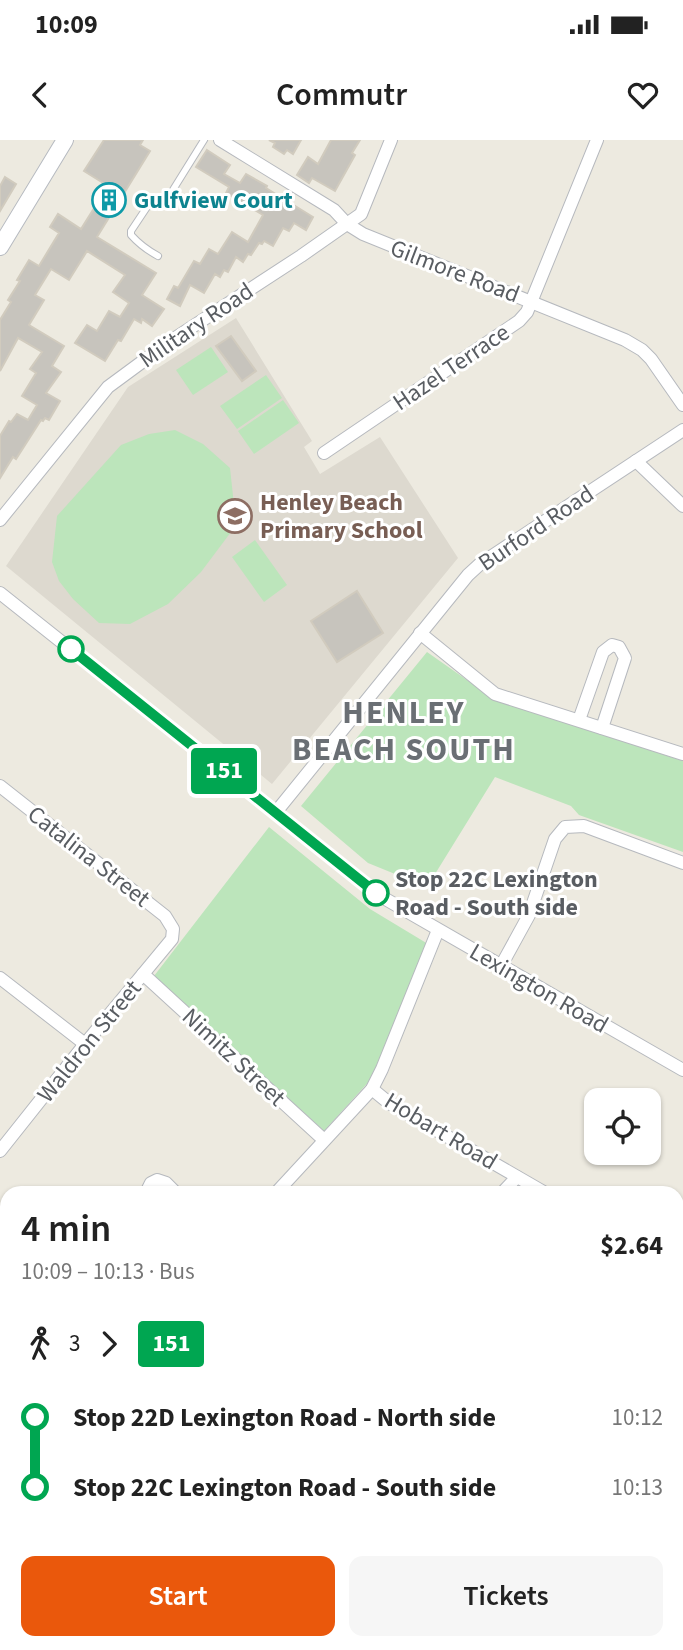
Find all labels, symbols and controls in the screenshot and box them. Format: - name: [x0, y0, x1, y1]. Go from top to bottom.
- text: 10:09: [35, 6, 98, 43]
- text: Commutr: [276, 72, 407, 118]
- icon: back: [21, 76, 59, 114]
- icon: heart: [624, 76, 662, 114]
- building icon: Gulfview Court: [90, 181, 128, 219]
- place label: Gulfview Court: [134, 183, 293, 218]
- street label: Gilmore Road: [385, 231, 525, 312]
- street label: Military Road: [132, 274, 261, 377]
- street label: Hazel Terrace: [386, 315, 517, 419]
- street label: Burford Road: [471, 477, 601, 580]
- place label: Henley Beach Primary School: [260, 485, 423, 548]
- school or university icon: Henley Beach Primary School: [216, 497, 254, 535]
- unlabelled marker: [58, 636, 84, 662]
- district label: HENLEY BEACH SOUTH: [292, 690, 516, 773]
- line badge: 151: [184, 748, 264, 794]
- text: 151: [205, 753, 243, 788]
- street label: Catalina Street: [20, 797, 158, 916]
- place label: Stop 22C Lexington Road - South side: [395, 862, 598, 925]
- marker: Stop 22C Lexington Road - South side: [363, 880, 389, 906]
- street label: Lexington Road: [463, 934, 615, 1042]
- street label: Waldron Street: [29, 972, 150, 1110]
- street label: Nimitz Street: [174, 1000, 293, 1115]
- street label: Hobart Road: [378, 1084, 504, 1179]
- map controls: [584, 1088, 661, 1165]
- button: locate: [584, 1088, 661, 1165]
- text: 4 min: [21, 1202, 111, 1256]
- text: $2.64: [600, 1227, 663, 1264]
- text: 10:09 – 10:13 · Bus: [21, 1255, 195, 1288]
- icon: walk: [21, 1325, 59, 1363]
- icon: forward: [90, 1325, 128, 1363]
- text: 151: [152, 1326, 190, 1361]
- text: 3: [69, 1327, 80, 1360]
- text: Stop 22D Lexington Road - North side: [73, 1399, 496, 1436]
- text: 10:12: [612, 1401, 663, 1434]
- text: Stop 22C Lexington Road - South side: [73, 1469, 496, 1506]
- text: 10:13: [612, 1471, 663, 1504]
- button: Start: [21, 1556, 335, 1636]
- button: Tickets: [349, 1556, 663, 1636]

